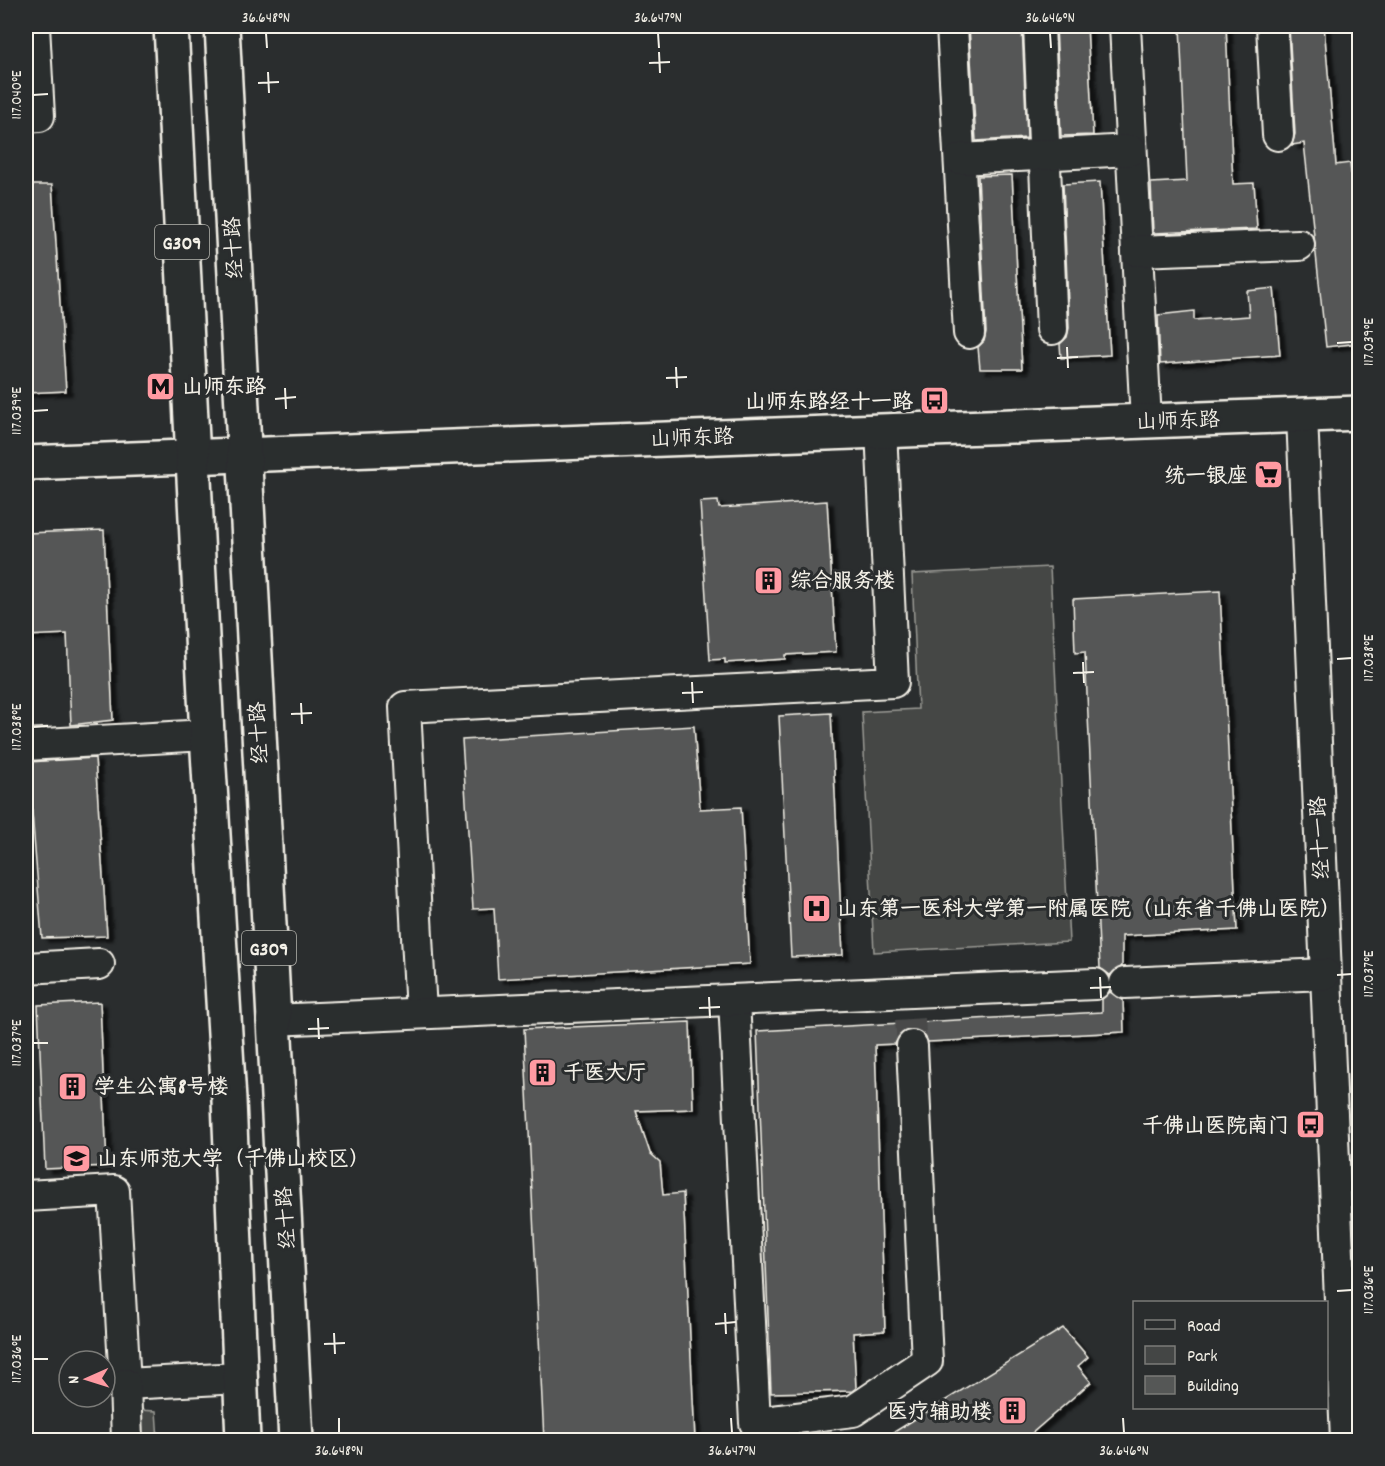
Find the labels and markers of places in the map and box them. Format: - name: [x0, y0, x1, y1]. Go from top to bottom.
- metro station icon: 山师东路: [145, 370, 177, 402]
- place label: 山师东路: [182, 374, 266, 404]
- bus stop icon: 山师东路经十一路: [918, 385, 950, 417]
- place label: 山师东路经十一路: [745, 389, 913, 419]
- supermarket icon: 统一银座: [1253, 459, 1285, 491]
- place label: 统一银座: [1164, 463, 1248, 493]
- building icon: 综合服务楼: [753, 564, 785, 596]
- place label: 综合服务楼: [790, 568, 895, 598]
- hospital icon: 山东第一医科大学第一附属医院（山东省千佛山医院）: [800, 892, 832, 924]
- place label: 山东第一医科大学第一附属医院（山东省千佛山医院）: [837, 896, 1341, 926]
- building icon: 千医大厅: [526, 1056, 558, 1088]
- place label: 千医大厅: [563, 1060, 647, 1090]
- building icon: 学生公寓8号楼: [57, 1070, 89, 1102]
- place label: 学生公寓8号楼: [94, 1074, 228, 1104]
- bus stop icon: 千佛山医院南门: [1294, 1109, 1326, 1141]
- place label: 千佛山医院南门: [1142, 1113, 1289, 1143]
- school or university icon: 山东师范大学（千佛山校区）: [60, 1142, 92, 1174]
- place label: 山东师范大学（千佛山校区）: [97, 1146, 370, 1176]
- building icon: 医疗辅助楼: [997, 1395, 1029, 1427]
- place label: 医疗辅助楼: [887, 1399, 992, 1429]

